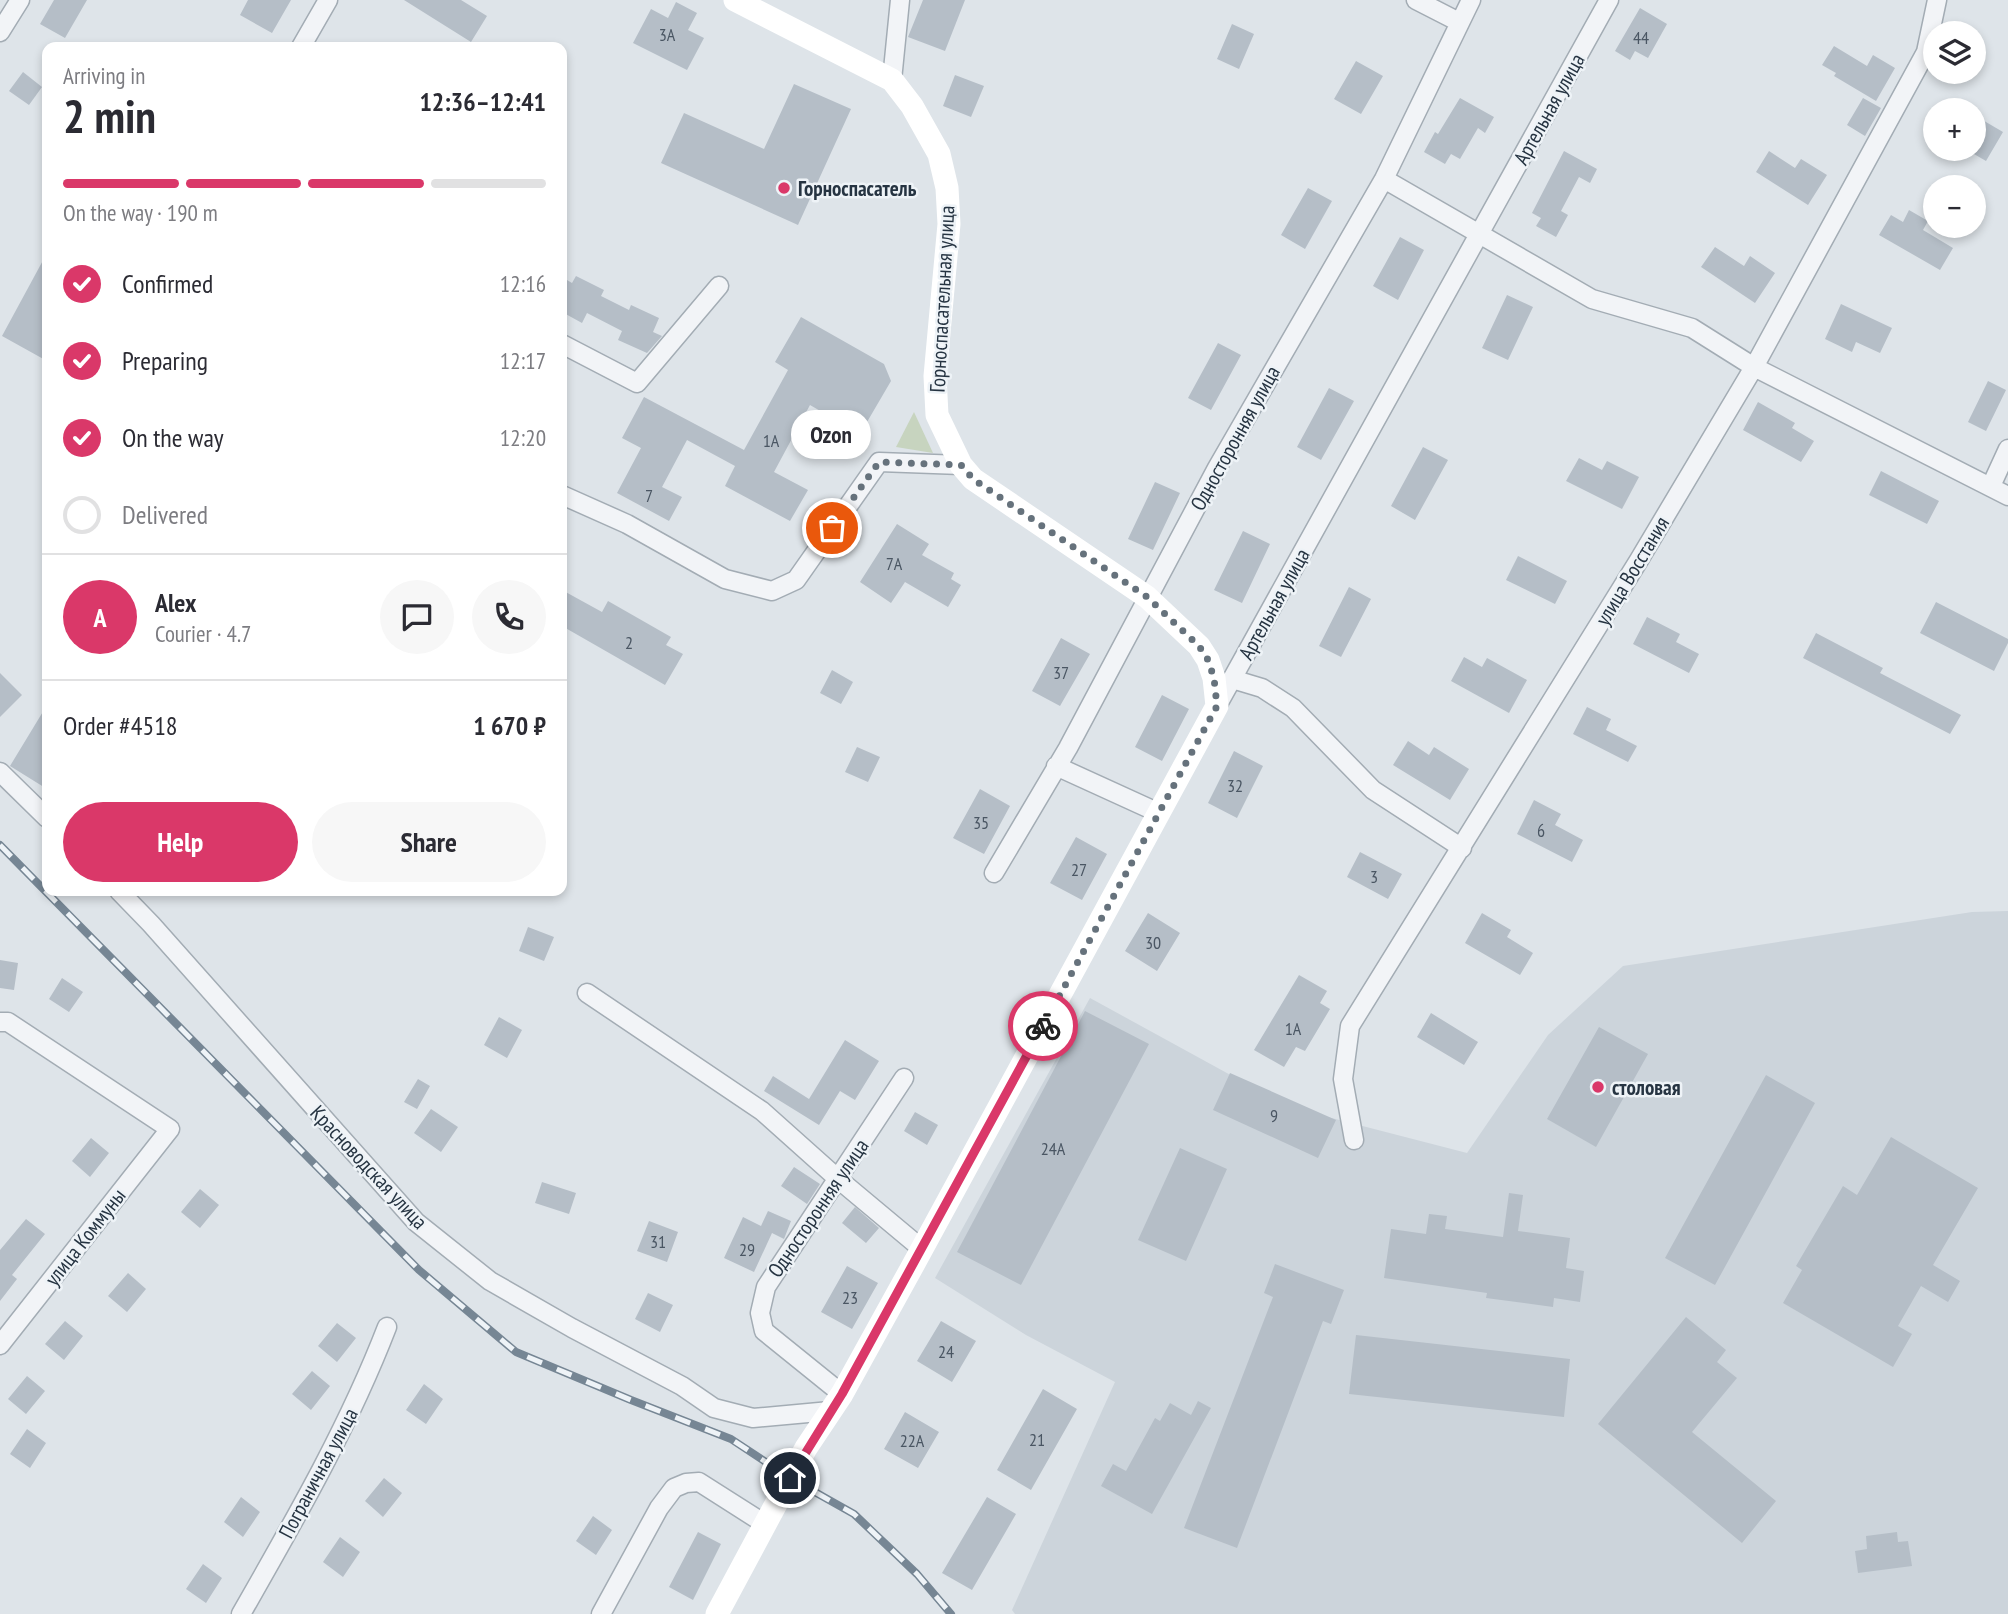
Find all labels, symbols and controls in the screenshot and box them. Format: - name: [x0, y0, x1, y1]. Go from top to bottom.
- map controls: [1923, 21, 1986, 238]
- button: layers: [1923, 21, 1986, 84]
- house number: 3А: [659, 23, 676, 46]
- house number: 44: [1633, 26, 1649, 49]
- street label: Артельная улица: [1507, 49, 1591, 169]
- text: Arriving in: [63, 61, 145, 90]
- text: 12:36–12:41: [419, 85, 546, 118]
- text: 2 min: [63, 86, 156, 146]
- button: +: [1923, 98, 1986, 161]
- place label: Горноспасатель: [798, 175, 917, 202]
- button: −: [1923, 175, 1986, 238]
- marker: Горноспасатель: [776, 180, 792, 196]
- text: On the way · 190 m: [63, 198, 218, 227]
- street label: Горноспасательная улица: [924, 205, 960, 393]
- icon: check: [63, 265, 101, 303]
- text: Confirmed: [122, 267, 213, 300]
- text: 12:16: [500, 269, 546, 298]
- icon: check: [63, 342, 101, 380]
- text: Preparing: [122, 344, 208, 377]
- text: 12:17: [500, 346, 546, 375]
- street label: Односторонняя улица: [1184, 361, 1286, 515]
- callout: Ozon: [792, 409, 872, 458]
- icon: check: [63, 419, 101, 457]
- text: Ozon: [810, 420, 852, 449]
- text: On the way: [122, 421, 224, 454]
- text: 12:20: [500, 423, 546, 452]
- house number: 1А: [763, 429, 780, 452]
- house number: 7: [645, 484, 653, 507]
- text: Delivered: [122, 498, 208, 531]
- pin: [802, 498, 862, 558]
- icon: bag: [813, 509, 851, 547]
- street label: улица Восстания: [1589, 512, 1675, 630]
- street label: Артельная улица: [1232, 544, 1316, 664]
- house number: 7А: [886, 552, 903, 575]
- button: chat: [380, 580, 454, 654]
- button: phone: [472, 580, 546, 654]
- text: Alex: [155, 586, 196, 619]
- text: A: [93, 601, 107, 634]
- text: Courier · 4.7: [155, 619, 251, 648]
- house number: 2: [625, 631, 633, 654]
- house number: 37: [1053, 661, 1069, 684]
- text: Order #4518: [63, 709, 178, 742]
- text: 1 670 ₽: [473, 709, 546, 742]
- house number: 32: [1227, 774, 1243, 797]
- button: Help: [63, 802, 298, 882]
- button: Share: [312, 802, 546, 882]
- house number: 35: [973, 811, 989, 834]
- house number: 6: [1537, 819, 1545, 842]
- house number: 27: [1071, 858, 1087, 881]
- house number: 3: [1370, 865, 1378, 888]
- house number: 30: [1145, 931, 1161, 954]
- courier: [1008, 991, 1078, 1061]
- icon: bike: [1024, 1007, 1062, 1045]
- house number: 1А: [1285, 1017, 1302, 1040]
- place label: столовая: [1612, 1074, 1681, 1101]
- marker: столовая: [1590, 1079, 1606, 1095]
- street label: Красноводская улица: [305, 1099, 433, 1235]
- house number: 9: [1270, 1104, 1278, 1127]
- street label: Односторонняя улица: [762, 1134, 874, 1282]
- house number: 24А: [1041, 1137, 1066, 1160]
- street label: улица Коммуны: [39, 1183, 131, 1291]
- house number: 31: [650, 1230, 666, 1253]
- house number: 29: [739, 1238, 755, 1261]
- house number: 23: [842, 1286, 858, 1309]
- house number: 24: [938, 1340, 954, 1363]
- street label: Пограничная улица: [272, 1403, 364, 1543]
- house number: 21: [1029, 1428, 1045, 1451]
- house number: 22А: [900, 1429, 925, 1452]
- pin: [760, 1448, 820, 1508]
- icon: home: [771, 1459, 809, 1497]

